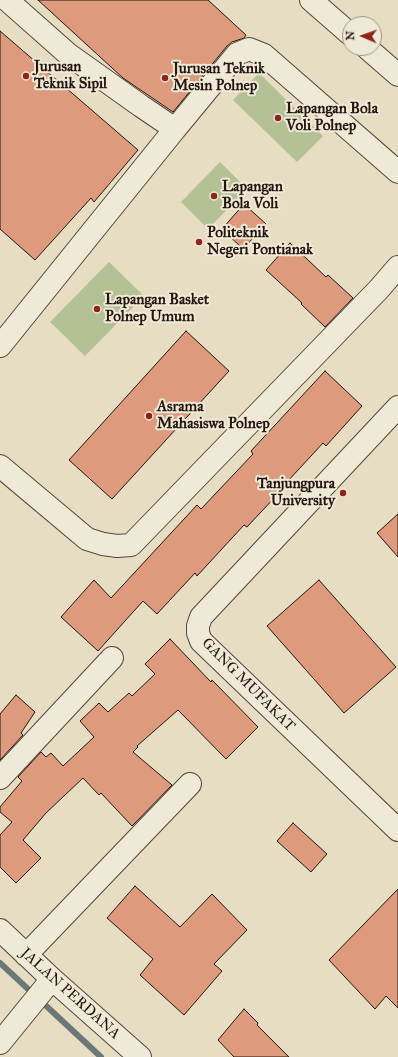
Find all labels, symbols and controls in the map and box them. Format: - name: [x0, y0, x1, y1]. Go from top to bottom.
- north arrow: [342, 16, 382, 56]
- text: N: [344, 31, 357, 40]
- place label: Jurusan Teknik Sipil: [34, 58, 107, 93]
- place label: Jurusan Teknik Mesin Polnep: [173, 60, 265, 95]
- marker: Jurusan Teknik Sipil: [21, 71, 31, 81]
- marker: Jurusan Teknik Mesin Polnep: [160, 73, 170, 83]
- place label: Lapangan Bola Voli Polnep: [286, 100, 378, 135]
- marker: Lapangan Bola Voli Polnep: [273, 113, 283, 123]
- place label: Lapangan Bola Voli: [222, 178, 283, 213]
- marker: Lapangan Bola Voli: [209, 191, 219, 201]
- place label: Politeknik Negeri Pontianak: [207, 224, 313, 259]
- marker: Politeknik Negeri Pontianak: [194, 237, 204, 247]
- place label: Lapangan Basket Polnep Umum: [105, 291, 209, 326]
- marker: Lapangan Basket Polnep Umum: [92, 304, 102, 314]
- place label: Asrama Mahasiswa Polnep: [157, 398, 270, 433]
- marker: Asrama Mahasiswa Polnep: [144, 411, 154, 421]
- place label: Tanjungpura University: [257, 475, 335, 510]
- marker: Tanjungpura University: [338, 488, 348, 498]
- street label: GANG MUFAKAT: [197, 634, 299, 736]
- street label: JALAN PERDANA: [16, 945, 124, 1043]

